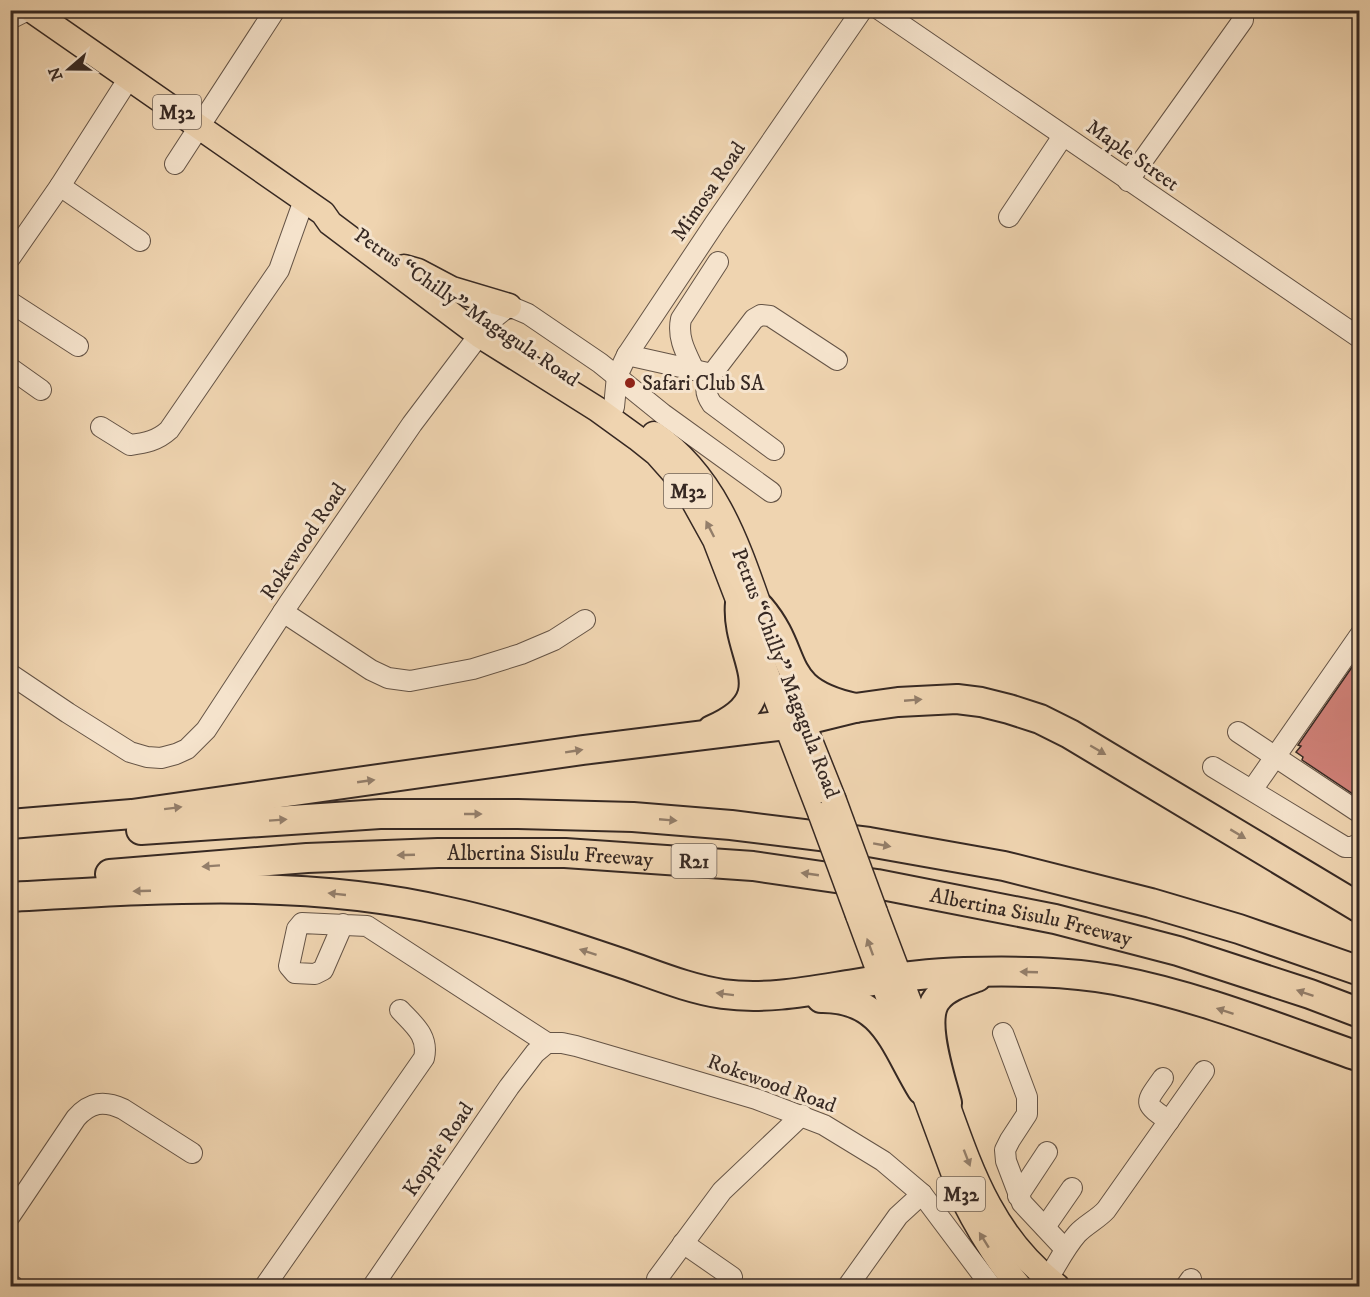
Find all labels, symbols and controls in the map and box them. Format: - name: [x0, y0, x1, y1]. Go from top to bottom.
- north arrow: [39, 39, 99, 99]
- text: N: [44, 64, 67, 83]
- road number: M32: [153, 95, 201, 129]
- street label: Maple Street: [1081, 114, 1184, 197]
- street label: Mimosa Road: [666, 136, 752, 246]
- street label: Petrus “Chilly” Magagula Road: [349, 223, 584, 393]
- place label: Safari Club SA: [642, 371, 765, 397]
- marker: Safari Club SA: [623, 376, 637, 390]
- road number: M32: [664, 474, 712, 508]
- street label: Rokewood Road: [255, 478, 353, 605]
- one-way arrow: [705, 521, 715, 538]
- street label: Petrus “Chilly” Magagula Road: [725, 545, 845, 803]
- one-way arrow: [904, 695, 923, 705]
- one-way arrow: [1090, 745, 1107, 755]
- one-way arrow: [564, 747, 583, 756]
- one-way arrow: [357, 777, 376, 786]
- one-way arrow: [164, 804, 183, 813]
- one-way arrow: [464, 809, 483, 819]
- one-way arrow: [658, 815, 677, 825]
- one-way arrow: [269, 816, 288, 825]
- one-way arrow: [1230, 828, 1246, 839]
- one-way arrow: [873, 840, 892, 849]
- street label: Albertina Sisulu Freeway: [447, 841, 655, 873]
- road number: R21: [672, 844, 716, 878]
- one-way arrow: [396, 850, 415, 859]
- one-way arrow: [201, 861, 220, 870]
- one-way arrow: [800, 869, 819, 878]
- street label: Albertina Sisulu Freeway: [928, 883, 1136, 953]
- one-way arrow: [133, 886, 152, 895]
- one-way arrow: [328, 889, 347, 899]
- one-way arrow: [865, 938, 874, 956]
- one-way arrow: [579, 946, 597, 956]
- one-way arrow: [1020, 968, 1039, 977]
- one-way arrow: [1296, 987, 1314, 997]
- one-way arrow: [716, 989, 735, 999]
- one-way arrow: [1216, 1005, 1234, 1015]
- street label: Rokewood Road: [704, 1049, 840, 1119]
- street label: Koppie Road: [398, 1097, 480, 1202]
- one-way arrow: [963, 1149, 973, 1167]
- road number: M32: [937, 1177, 985, 1211]
- one-way arrow: [979, 1232, 990, 1248]

